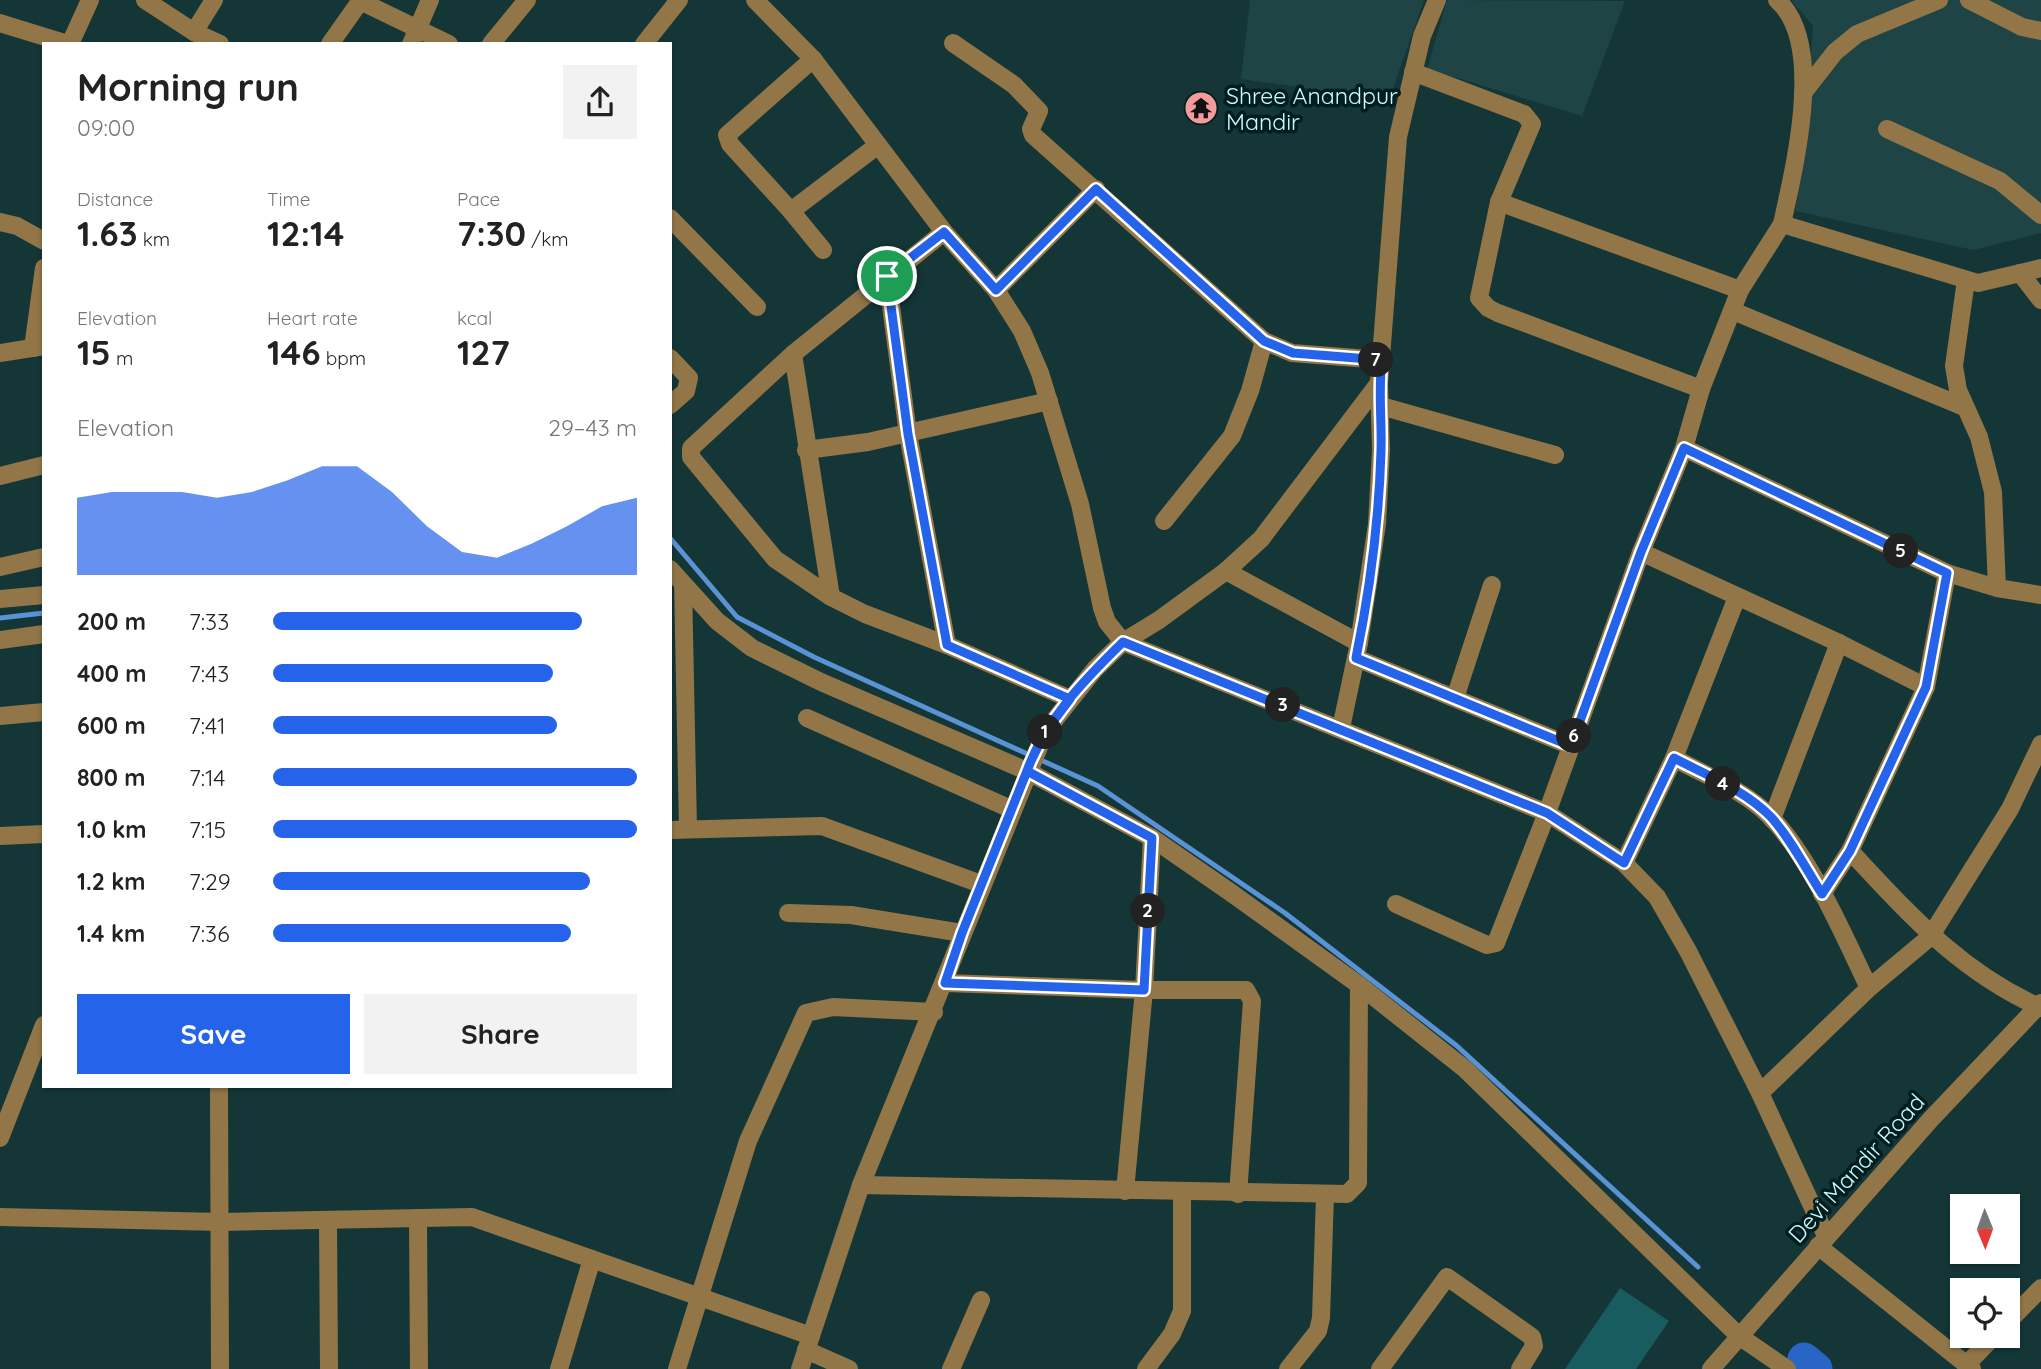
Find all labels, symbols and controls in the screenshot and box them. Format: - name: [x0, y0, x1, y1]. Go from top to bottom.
- text: Morning run: [77, 63, 299, 111]
- button: share: [563, 65, 637, 139]
- place label: Shree Anandpur Mandir: [1226, 81, 1398, 136]
- temple icon: Shree Anandpur Mandir: [1182, 89, 1220, 127]
- text: 09:00: [77, 113, 135, 142]
- text: Distance: [77, 187, 153, 211]
- text: Time: [267, 187, 311, 211]
- text: Pace: [457, 187, 500, 211]
- text: 1.63: [77, 211, 137, 255]
- text: 12:14: [267, 211, 344, 255]
- text: 7:30: [457, 211, 526, 255]
- text: km: [137, 227, 170, 251]
- text: /km: [526, 227, 569, 251]
- pin: [857, 246, 917, 306]
- icon: arrive: [868, 257, 906, 295]
- text: Elevation: [77, 306, 157, 330]
- text: Heart rate: [267, 306, 358, 330]
- text: kcal: [457, 306, 492, 330]
- text: 15: [77, 330, 111, 374]
- text: 146: [267, 330, 321, 374]
- text: 127: [457, 330, 510, 374]
- pin: 7: [1358, 342, 1394, 378]
- text: m: [111, 346, 133, 370]
- text: bpm: [321, 346, 366, 370]
- text: 7: [1370, 347, 1381, 371]
- text: Elevation: [77, 413, 174, 442]
- text: 29–43 m: [548, 413, 637, 442]
- pin: 5: [1884, 534, 1918, 568]
- text: 5: [1895, 538, 1906, 562]
- text: 200 m: [77, 607, 146, 636]
- text: 7:33: [189, 607, 229, 636]
- text: 400 m: [77, 659, 146, 688]
- text: 7:43: [189, 659, 229, 688]
- pin: 3: [1266, 688, 1300, 722]
- text: 3: [1277, 692, 1288, 716]
- text: 600 m: [77, 711, 146, 740]
- text: 7:41: [189, 711, 226, 740]
- pin: 1: [1028, 714, 1062, 750]
- pin: 6: [1556, 718, 1592, 754]
- text: 1: [1041, 719, 1048, 743]
- text: 6: [1568, 723, 1579, 747]
- text: 800 m: [77, 763, 146, 792]
- text: 7:14: [189, 763, 225, 792]
- pin: 4: [1706, 766, 1740, 802]
- text: 4: [1717, 771, 1728, 795]
- text: 1.0 km: [77, 815, 147, 844]
- text: 7:15: [189, 815, 226, 844]
- text: 1.2 km: [77, 867, 146, 896]
- text: 7:29: [189, 867, 231, 896]
- pin: 2: [1130, 894, 1166, 928]
- text: 2: [1142, 898, 1153, 922]
- text: 1.4 km: [77, 919, 145, 948]
- text: 7:36: [189, 919, 230, 948]
- button: Save: [77, 994, 350, 1074]
- button: Share: [364, 994, 637, 1074]
- street label: Devi Mandir Road: [1782, 1088, 1930, 1248]
- north arrow: [1950, 1194, 2020, 1264]
- map controls: [1950, 1194, 2020, 1348]
- button: locate: [1950, 1278, 2020, 1348]

